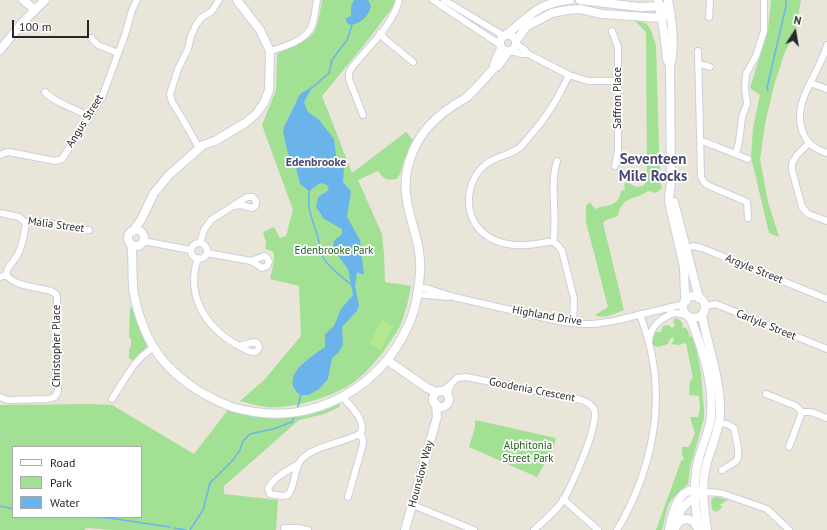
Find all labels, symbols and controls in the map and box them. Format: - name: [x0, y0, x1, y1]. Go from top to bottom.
- scale bar: [14, 12, 91, 38]
- north arrow: [775, 12, 815, 52]
- text: N: [792, 13, 802, 28]
- text: 100 m: [19, 19, 52, 34]
- street label: Saffron Place: [611, 67, 625, 129]
- street label: Angus Street: [64, 92, 106, 150]
- district label: Seventeen Mile Rocks: [619, 151, 687, 186]
- district label: Edenbrooke: [286, 156, 346, 170]
- street label: Malia Street: [27, 215, 85, 235]
- park label: Edenbrooke Park: [295, 244, 373, 258]
- street label: Argyle Street: [723, 251, 785, 287]
- street label: Highland Drive: [511, 303, 583, 329]
- street label: Christopher Place: [50, 305, 64, 387]
- street label: Carlyle Street: [734, 307, 798, 343]
- street label: Goodenia Crescent: [488, 375, 576, 405]
- street label: Hounslow Way: [406, 439, 436, 509]
- park label: Alphitonia Street Park: [502, 439, 554, 465]
- legend: [12, 446, 142, 518]
- text: Road: [50, 455, 75, 470]
- text: Park: [50, 475, 72, 490]
- text: Water: [50, 495, 80, 510]

